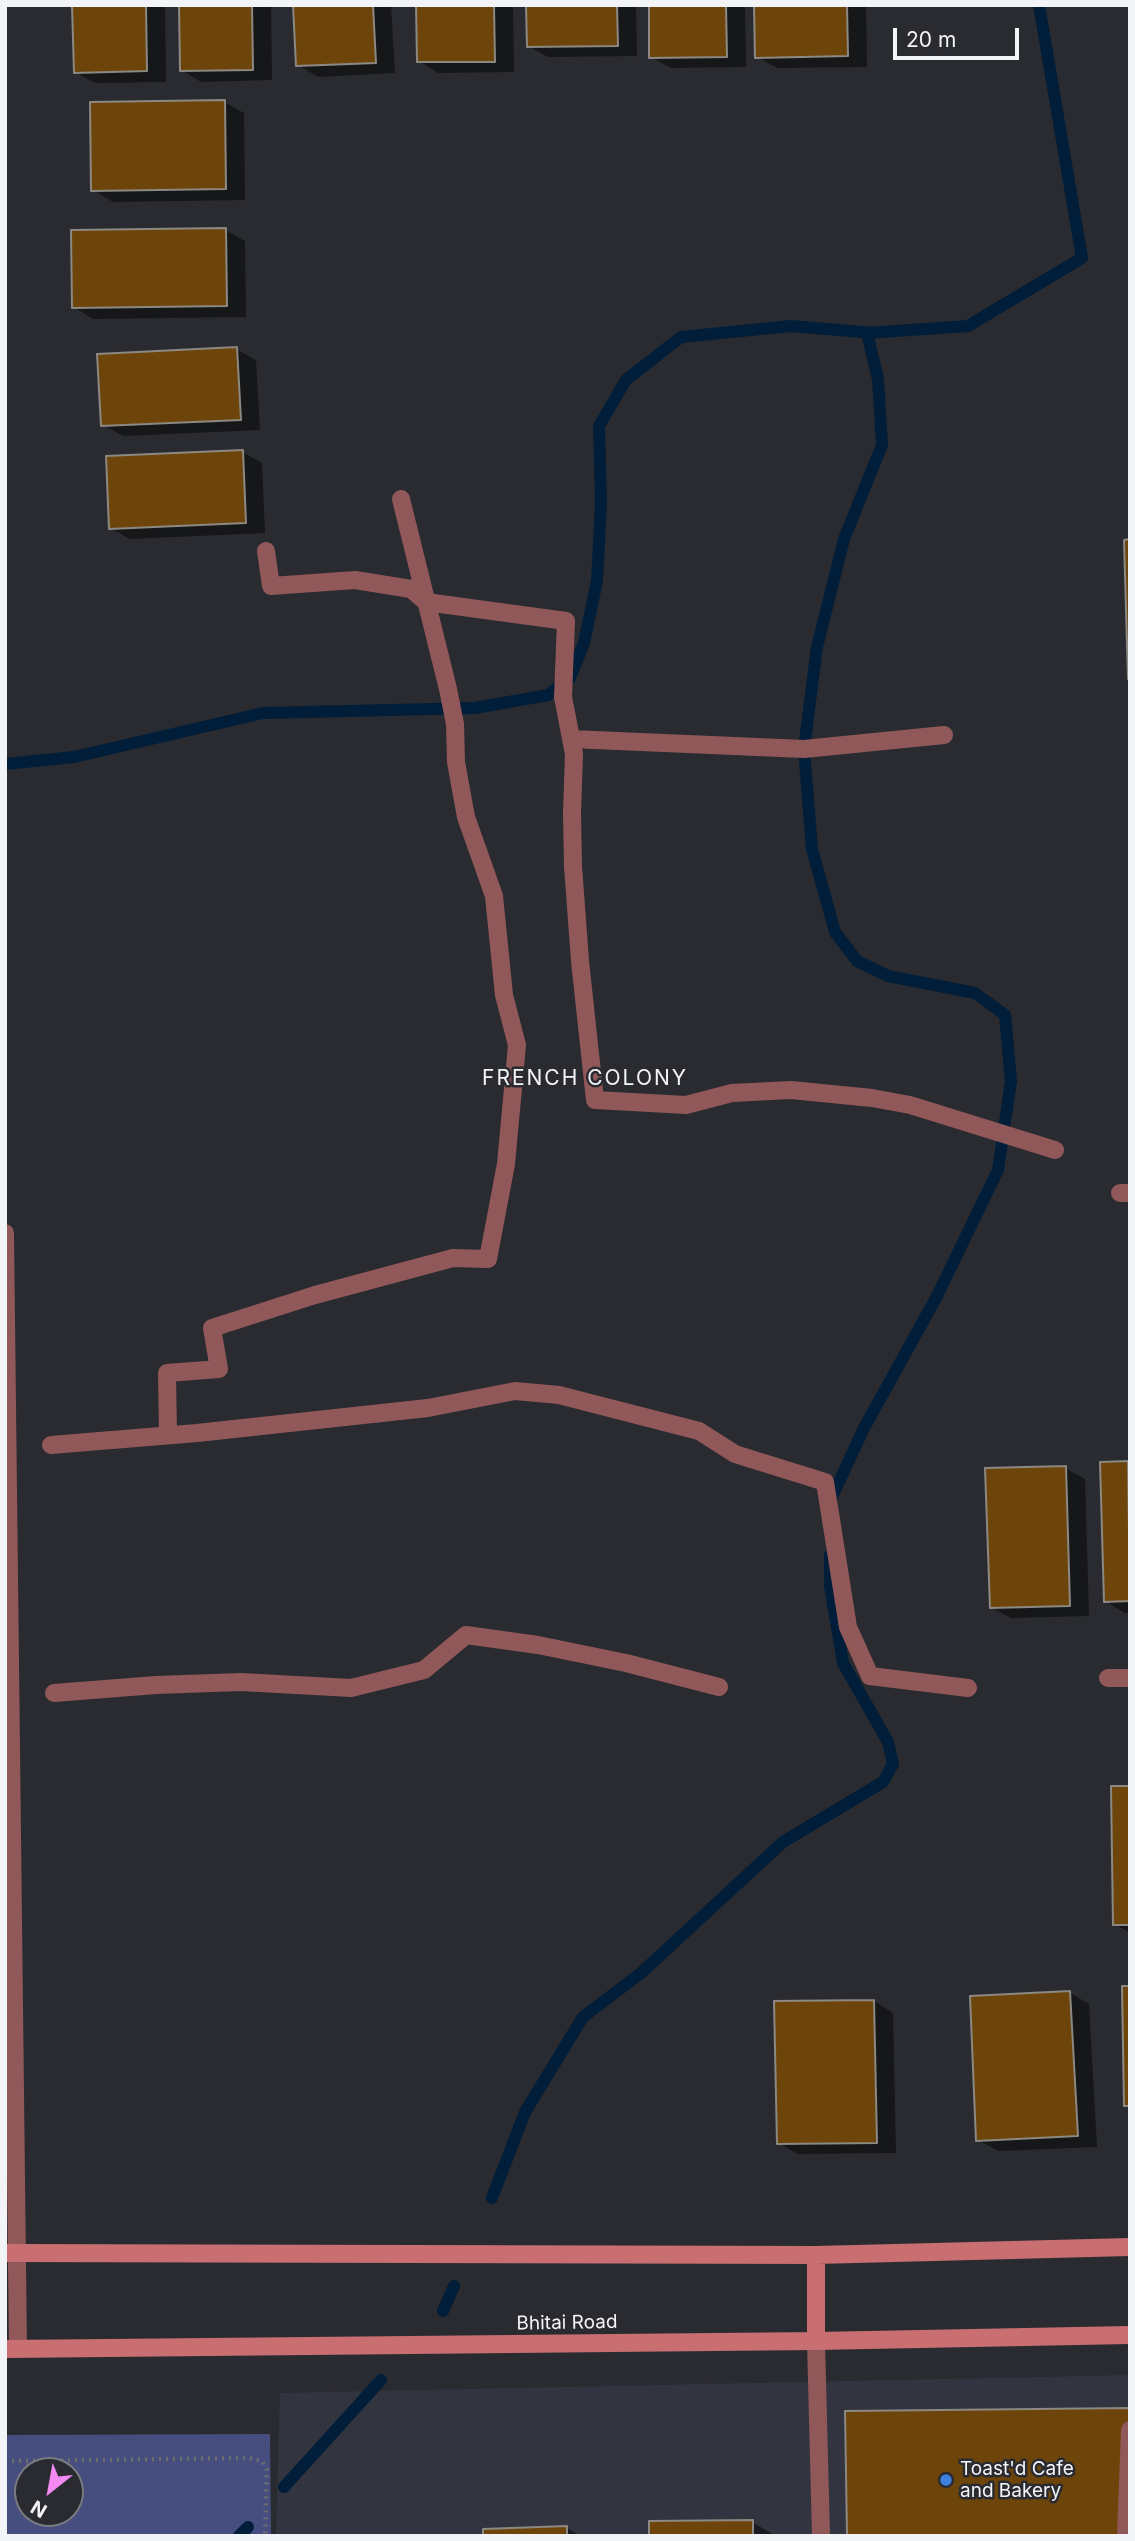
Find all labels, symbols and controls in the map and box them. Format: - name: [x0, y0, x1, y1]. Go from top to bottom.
- scale bar: [897, 14, 1023, 58]
- text: 20 m: [906, 27, 956, 52]
- district label: FRENCH COLONY: [484, 1066, 686, 1092]
- street label: Bhitai Road: [516, 2311, 618, 2335]
- north arrow: [14, 2457, 84, 2527]
- place label: Toast'd Cafe and Bakery: [960, 2458, 1074, 2502]
- marker: Toast'd Cafe and Bakery: [938, 2472, 954, 2488]
- text: N: [27, 2495, 51, 2522]

